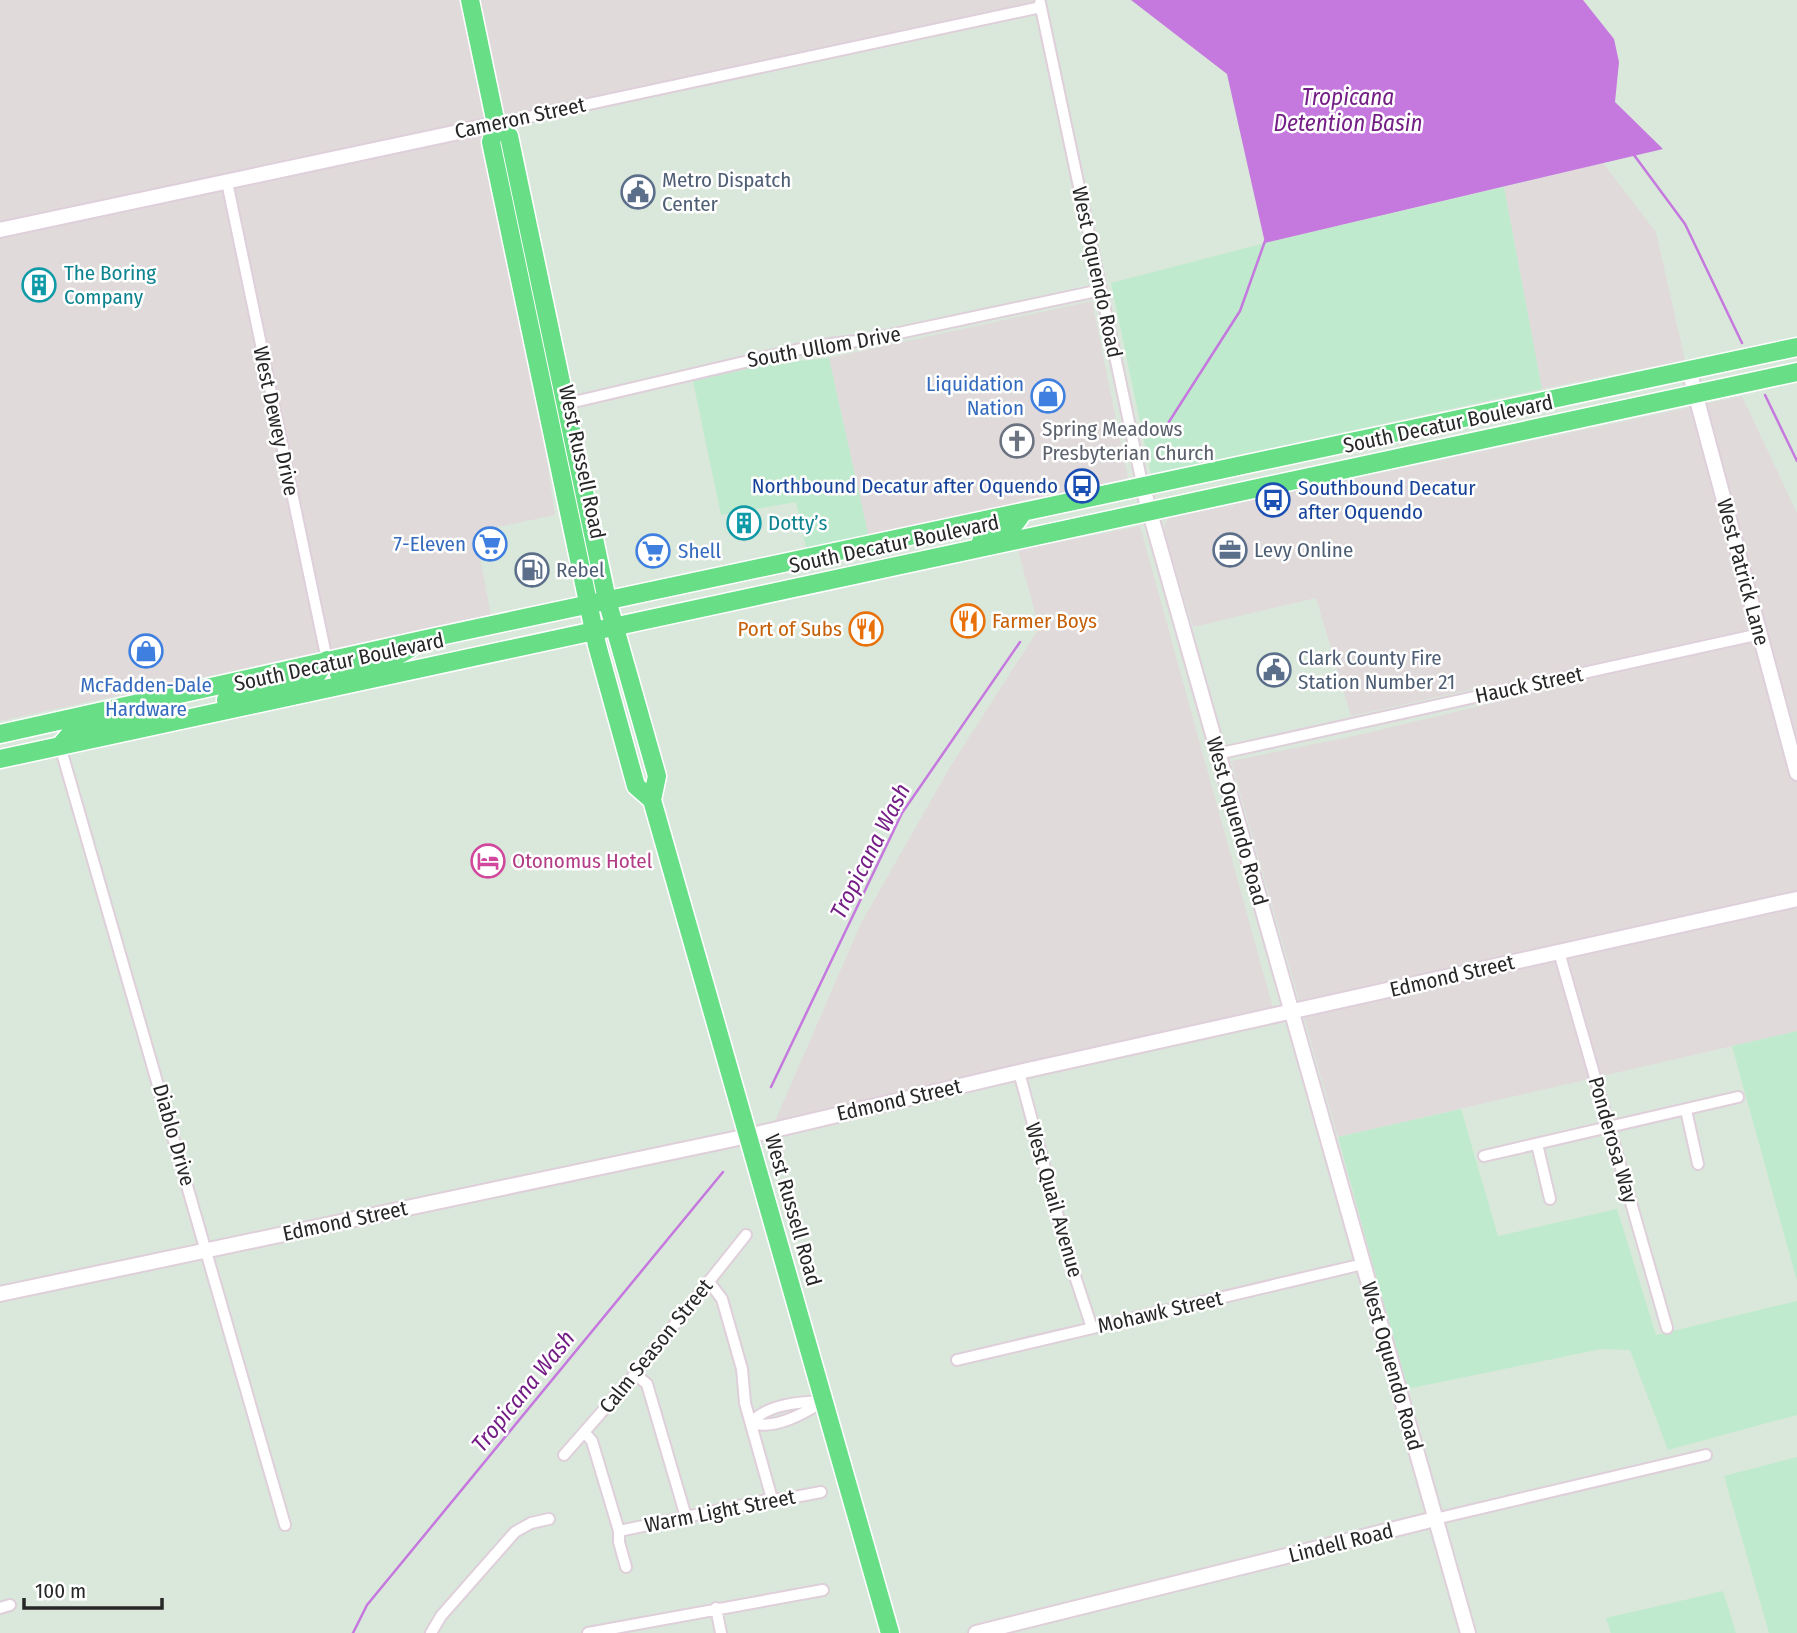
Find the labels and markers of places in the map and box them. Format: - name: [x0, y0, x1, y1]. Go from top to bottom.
- place label: Metro Dispatch Center: [662, 167, 791, 217]
- public building icon: Metro Dispatch Center: [619, 173, 657, 211]
- place label: The Boring Company: [64, 260, 156, 310]
- building icon: The Boring Company: [20, 266, 58, 304]
- place label: Liquidation Nation: [926, 371, 1024, 421]
- shop icon: Liquidation Nation: [1029, 377, 1067, 415]
- place label: Spring Meadows Presbyterian Church: [1042, 416, 1214, 466]
- church icon: Spring Meadows Presbyterian Church: [998, 422, 1036, 460]
- bus stop icon: Northbound Decatur after Oquendo: [1063, 467, 1101, 505]
- place label: Northbound Decatur after Oquendo: [752, 473, 1058, 499]
- place label: Southbound Decatur after Oquendo: [1298, 475, 1476, 525]
- bus stop icon: Southbound Decatur after Oquendo: [1254, 481, 1292, 519]
- building icon: Dotty’s: [725, 504, 763, 542]
- place label: Dotty’s: [768, 510, 828, 536]
- supermarket icon: 7-Eleven: [471, 525, 509, 563]
- place label: 7-Eleven: [394, 531, 466, 557]
- office icon: Levy Online: [1211, 531, 1249, 569]
- supermarket icon: Shell: [634, 532, 672, 570]
- place label: Levy Online: [1254, 537, 1353, 563]
- place label: Shell: [678, 538, 721, 564]
- fuel station icon: Rebel: [513, 551, 551, 589]
- place label: Rebel: [556, 557, 605, 583]
- restaurant icon: Farmer Boys: [949, 602, 987, 640]
- place label: Farmer Boys: [992, 608, 1097, 634]
- restaurant icon: Port of Subs: [847, 610, 885, 648]
- place label: Port of Subs: [738, 616, 842, 642]
- shop icon: McFadden-Dale Hardware: [127, 632, 165, 670]
- place label: Clark County Fire Station Number 21: [1298, 645, 1455, 695]
- public building icon: Clark County Fire Station Number 21: [1255, 651, 1293, 689]
- place label: McFadden-Dale Hardware: [80, 672, 212, 722]
- hotel icon: Otonomus Hotel: [469, 842, 507, 880]
- place label: Otonomus Hotel: [512, 848, 653, 874]

